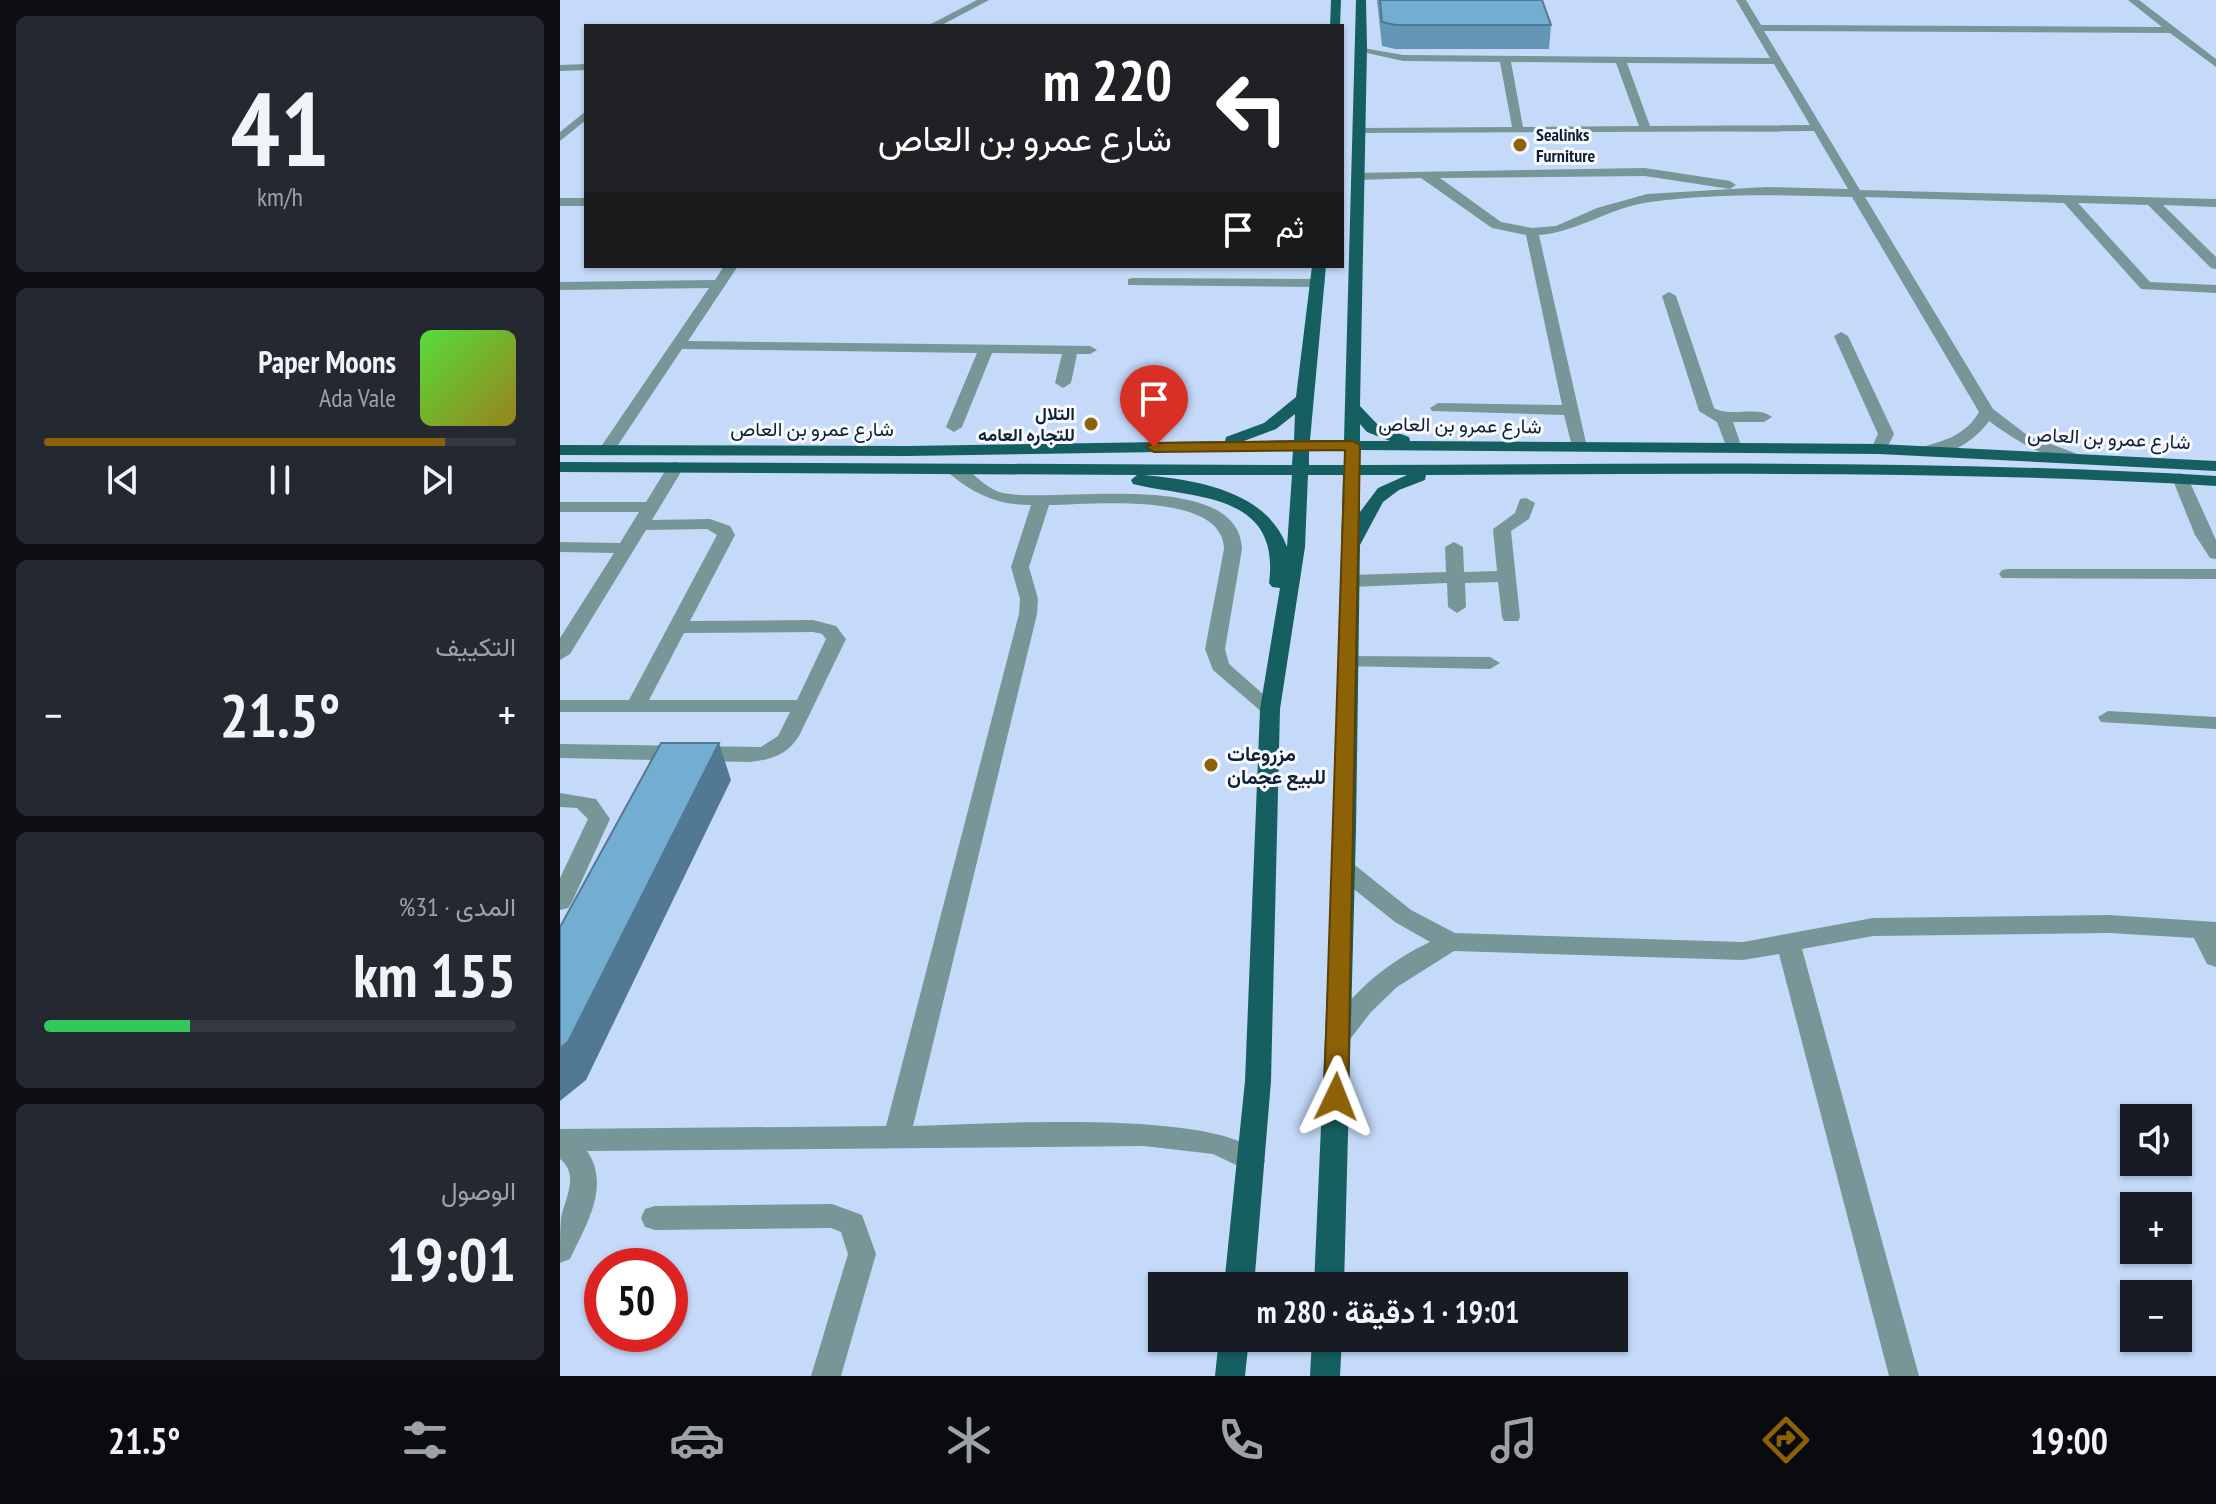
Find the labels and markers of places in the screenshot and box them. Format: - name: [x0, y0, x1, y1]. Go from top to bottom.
- place label: Sealinks Furniture: [1536, 123, 1596, 167]
- marker: Sealinks Furniture: [1511, 136, 1529, 154]
- pin: [1120, 365, 1188, 447]
- place label: التلال للتجاره العامه: [978, 402, 1075, 446]
- marker: التلال للتجاره العامه: [1082, 415, 1100, 433]
- place label: مزروعات للبيع عجمان: [1227, 741, 1326, 791]
- marker: مزروعات للبيع عجمان: [1202, 756, 1220, 774]

